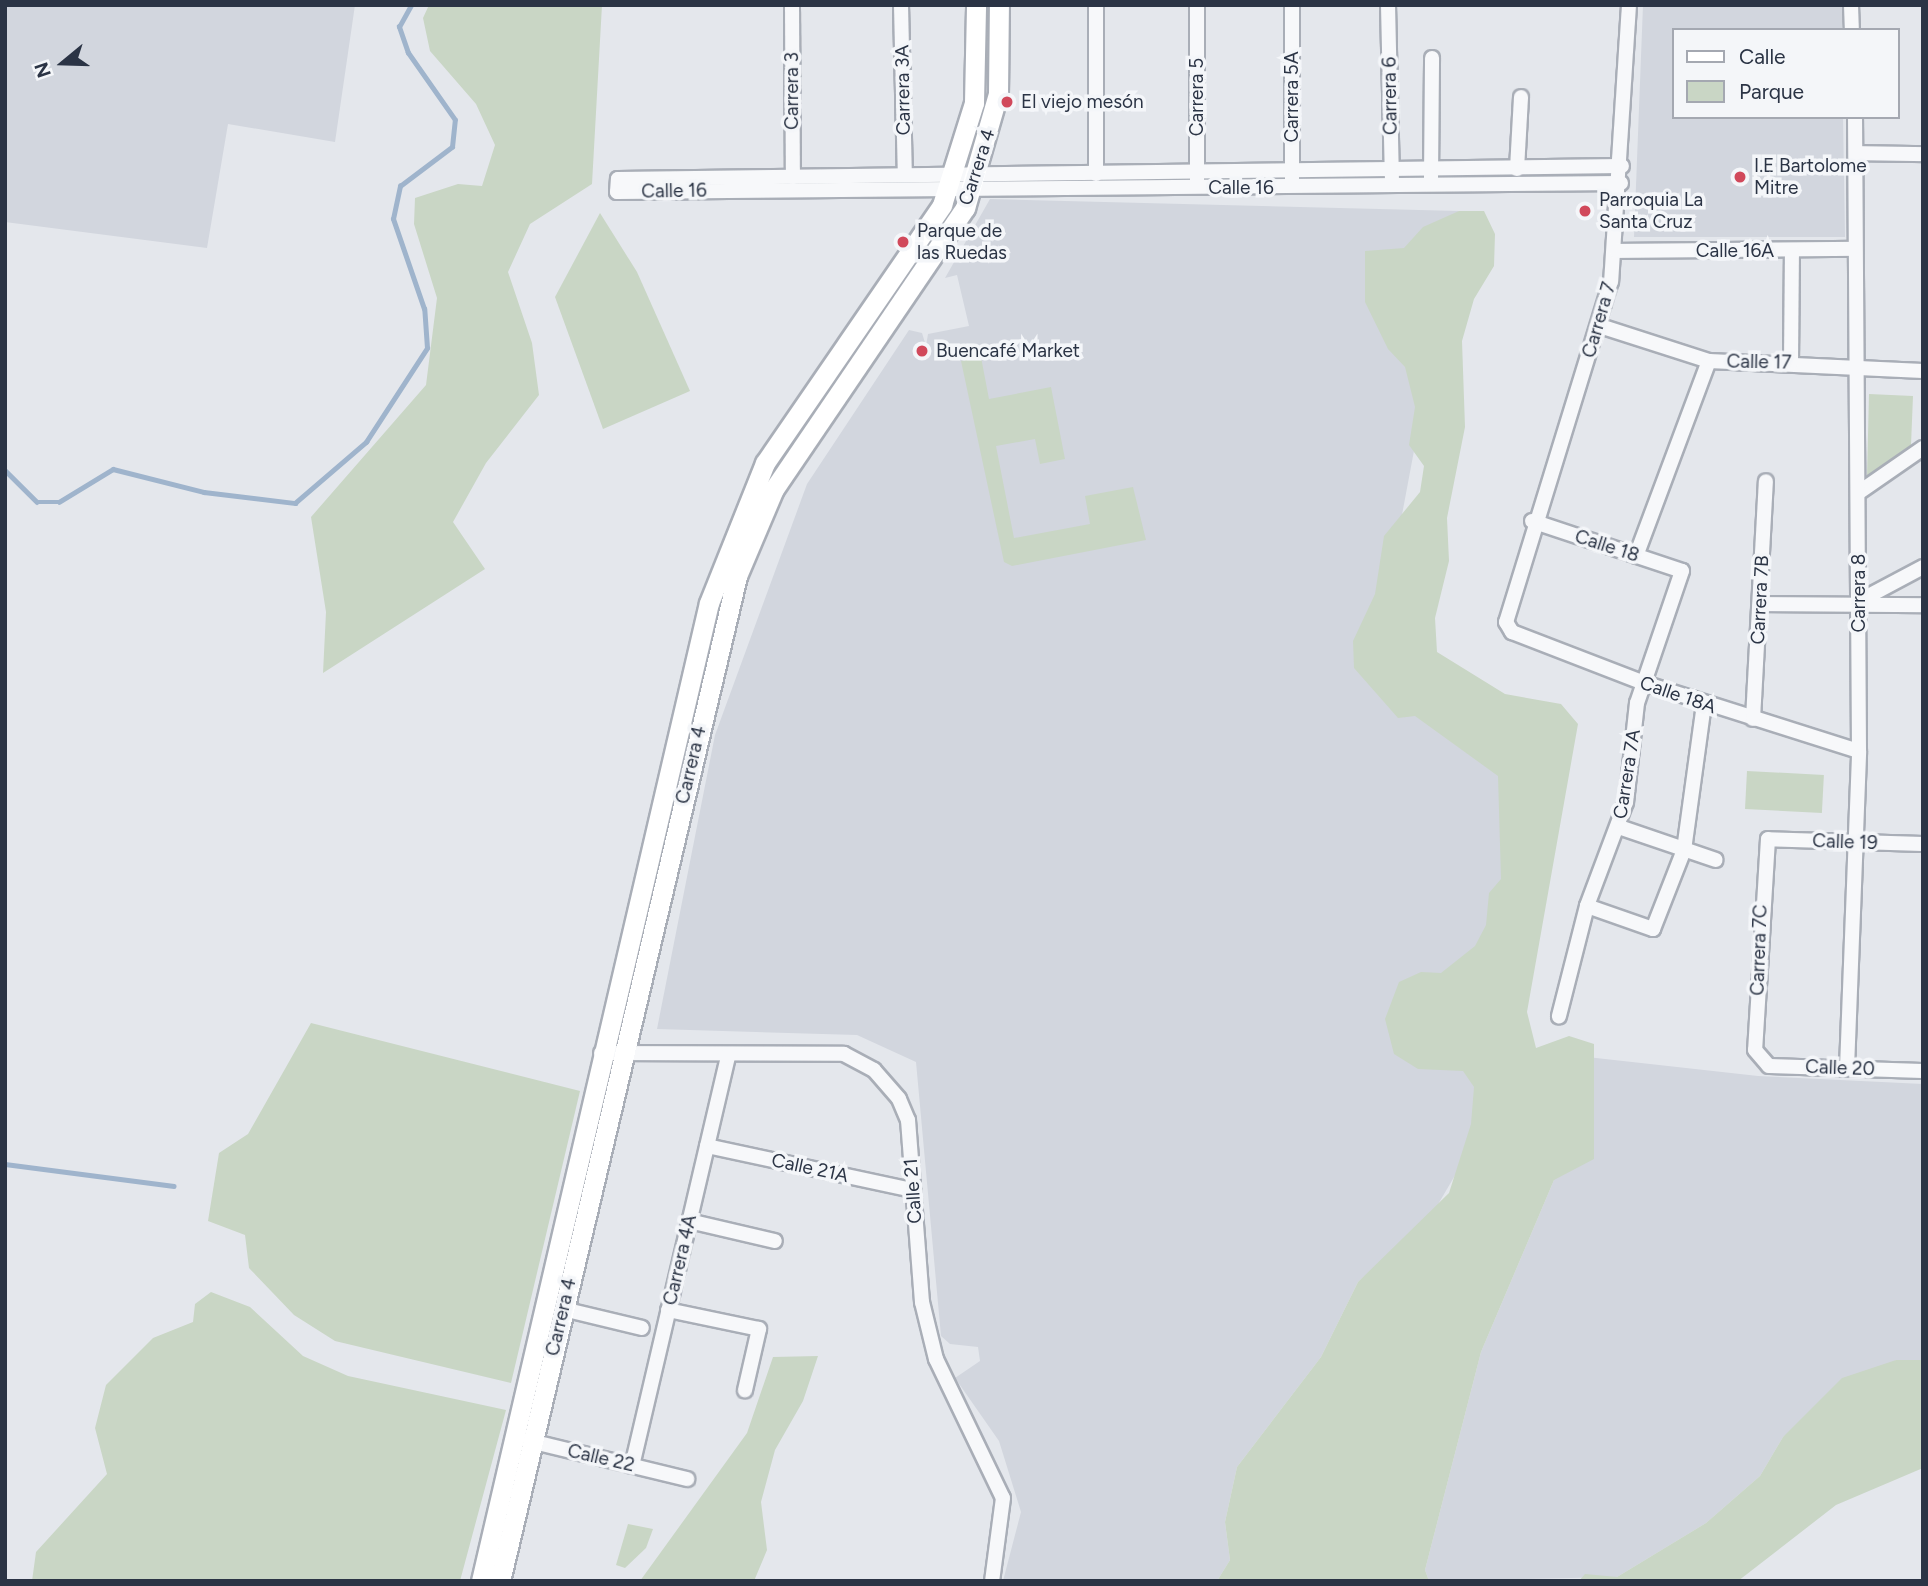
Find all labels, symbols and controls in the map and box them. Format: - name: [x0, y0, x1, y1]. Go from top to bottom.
- north arrow: [28, 28, 98, 98]
- legend: [1672, 28, 1900, 119]
- text: Calle: [1739, 44, 1786, 69]
- street label: Carrera 3A: [891, 45, 915, 135]
- street label: Carrera 5A: [1281, 51, 1303, 143]
- street label: Carrera 3: [781, 52, 803, 130]
- street label: Carrera 6: [1378, 57, 1402, 135]
- street label: Carrera 5: [1186, 58, 1208, 136]
- text: N: [29, 59, 56, 81]
- text: Parque: [1739, 79, 1804, 104]
- place label: El viejo mesón: [1021, 91, 1144, 113]
- marker: El viejo mesón: [999, 94, 1015, 110]
- street label: Carrera 4: [954, 126, 1000, 208]
- place label: I.E Bartolome Mitre: [1754, 155, 1867, 199]
- marker: I.E Bartolome Mitre: [1732, 169, 1748, 185]
- street label: Calle 16: [1208, 177, 1274, 199]
- street label: Calle 16: [641, 179, 707, 203]
- place label: Parroquia La Santa Cruz: [1599, 189, 1703, 233]
- marker: Parroquia La Santa Cruz: [1577, 203, 1593, 219]
- place label: Parque de las Ruedas: [917, 220, 1007, 264]
- marker: Parque de las Ruedas: [895, 234, 911, 250]
- street label: Calle 16A: [1696, 240, 1774, 262]
- street label: Carrera 7: [1577, 280, 1621, 360]
- place label: Buencafé Market: [936, 340, 1080, 362]
- marker: Buencafé Market: [914, 343, 930, 359]
- street label: Calle 17: [1726, 350, 1792, 374]
- street label: Calle 18: [1572, 525, 1642, 567]
- street label: Carrera 8: [1848, 553, 1870, 633]
- street label: Carrera 7B: [1746, 555, 1774, 645]
- street label: Calle 18A: [1637, 671, 1719, 719]
- street label: Carrera 4: [671, 724, 711, 806]
- street label: Carrera 7A: [1609, 728, 1645, 820]
- street label: Calle 19: [1812, 829, 1878, 855]
- street label: Carrera 7C: [1746, 904, 1772, 996]
- street label: Calle 20: [1805, 1055, 1875, 1081]
- street label: Calle 21A: [769, 1149, 851, 1187]
- street label: Calle 21: [899, 1158, 927, 1224]
- street label: Carrera 4A: [659, 1213, 701, 1307]
- street label: Carrera 4: [541, 1276, 581, 1358]
- street label: Calle 22: [565, 1439, 637, 1477]

